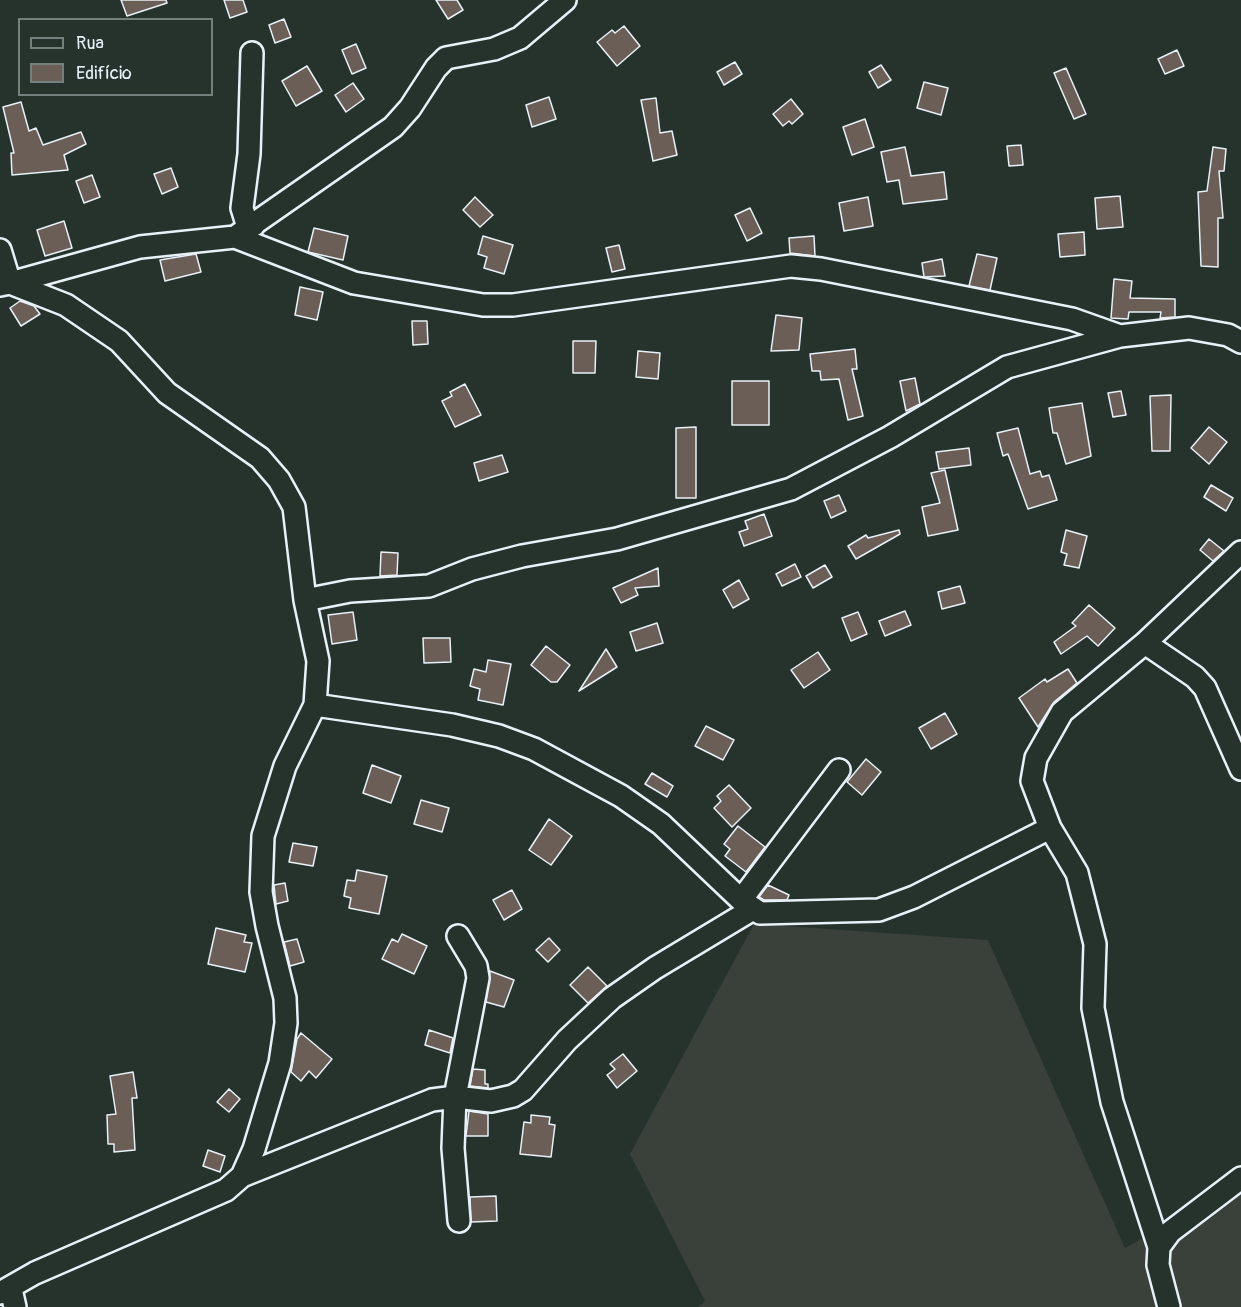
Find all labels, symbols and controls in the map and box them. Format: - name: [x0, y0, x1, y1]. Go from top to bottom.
- legend: [18, 18, 213, 96]
- text: Rua: [76, 32, 104, 55]
- text: Edifício: [76, 62, 132, 85]

